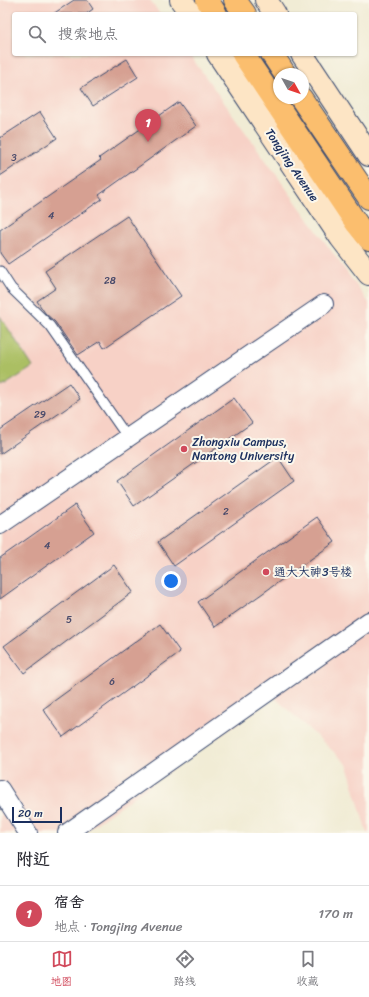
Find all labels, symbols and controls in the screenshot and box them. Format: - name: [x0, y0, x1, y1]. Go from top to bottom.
- search box: [12, 12, 357, 56]
- text: 搜索地点: [58, 21, 118, 47]
- icon: search: [26, 23, 48, 45]
- north arrow: [273, 68, 309, 104]
- pin: 1: [135, 109, 161, 142]
- street label: Tongjing Avenue: [259, 124, 325, 206]
- house number: 3: [11, 149, 17, 167]
- house number: 4: [48, 207, 54, 225]
- house number: 28: [104, 272, 116, 290]
- house number: 29: [34, 406, 46, 424]
- place label: Zhongxiu Campus, Nantong University: [192, 431, 295, 467]
- marker: Zhongxiu Campus, Nantong University: [179, 444, 189, 454]
- house number: 2: [223, 503, 229, 521]
- house number: 4: [44, 537, 50, 555]
- place label: 通大大神3号楼: [274, 561, 353, 583]
- marker: 通大大神3号楼: [261, 567, 271, 577]
- your location: [161, 571, 181, 591]
- house number: 5: [66, 611, 72, 629]
- house number: 6: [109, 673, 115, 691]
- text: 20 m: [18, 804, 43, 823]
- scale bar: [12, 805, 62, 824]
- text: 附近: [16, 844, 50, 874]
- text: 宿舍: [54, 889, 84, 915]
- text: 1: [26, 902, 32, 925]
- text: 170 m: [318, 902, 353, 925]
- text: 地点 · Tongjing Avenue: [54, 915, 182, 938]
- tab: 地图: [51, 948, 73, 991]
- tab: 路线: [174, 948, 196, 991]
- tab: 收藏: [297, 948, 319, 991]

